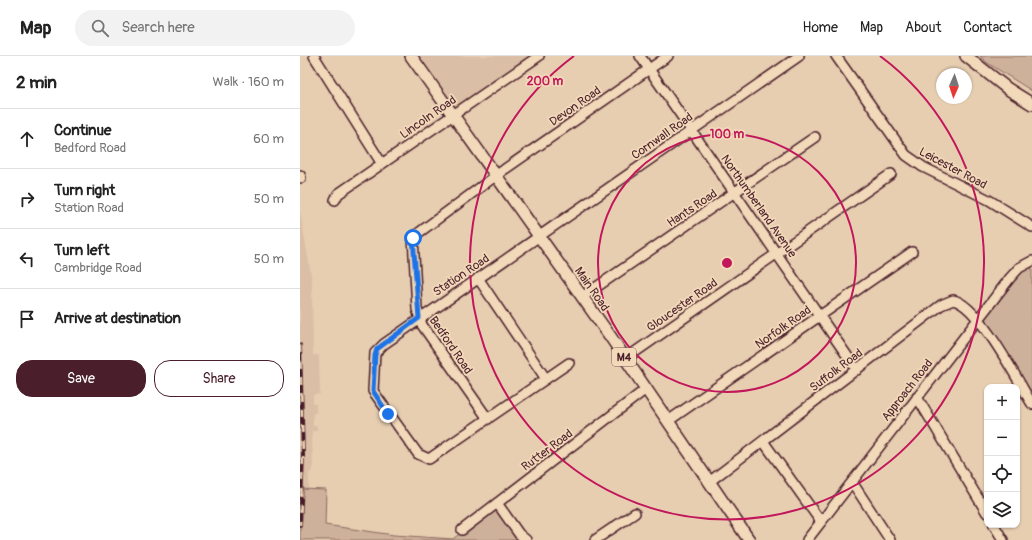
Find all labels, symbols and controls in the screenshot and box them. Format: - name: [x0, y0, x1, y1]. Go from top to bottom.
- search box: [75, 10, 355, 46]
- text: Map: [20, 16, 51, 40]
- icon: search: [89, 17, 111, 39]
- text: Search here: [121, 18, 195, 37]
- text: Home: [803, 19, 838, 36]
- text: Map: [860, 19, 883, 36]
- text: About: [905, 19, 941, 36]
- text: Contact: [963, 19, 1012, 36]
- north arrow: [936, 68, 972, 104]
- text: 2 min: [16, 72, 57, 93]
- text: Walk · 160 m: [213, 74, 284, 90]
- text: 200 m: [527, 74, 564, 89]
- street label: Devon Road: [547, 83, 604, 130]
- street label: Lincoln Road: [397, 92, 459, 142]
- street label: Cornwall Road: [629, 110, 696, 163]
- text: Continue: [54, 121, 112, 140]
- text: 100 m: [710, 127, 745, 142]
- icon: ahead: [16, 128, 38, 150]
- text: 60 m: [253, 131, 284, 147]
- text: Bedford Road: [54, 140, 126, 156]
- street label: Leicester Road: [916, 144, 989, 193]
- street label: Northumberland Avenue: [717, 152, 800, 261]
- text: Turn right: [54, 181, 115, 200]
- street label: Hants Road: [664, 186, 720, 231]
- icon: right: [16, 188, 38, 210]
- text: 50 m: [254, 191, 284, 207]
- text: Station Road: [54, 200, 124, 216]
- route start: [404, 229, 422, 247]
- text: Turn left: [54, 241, 110, 260]
- icon: left: [16, 248, 38, 270]
- text: 50 m: [254, 251, 284, 267]
- street label: Station Road: [430, 251, 492, 300]
- centre of rings: [720, 256, 734, 270]
- text: Cambridge Road: [54, 260, 142, 276]
- street label: Main Road: [571, 264, 612, 314]
- street label: Gloucester Road: [644, 275, 721, 335]
- street label: Norfolk Road: [752, 303, 814, 352]
- icon: arrive: [16, 308, 38, 330]
- text: Arrive at destination: [54, 309, 181, 328]
- street label: Bedford Road: [426, 313, 475, 377]
- street label: Suffolk Road: [807, 345, 866, 395]
- road number: M4: [612, 348, 636, 366]
- street label: Approach Road: [879, 356, 936, 424]
- button: Save: [16, 360, 146, 397]
- button: Share: [154, 360, 284, 397]
- map controls: [984, 384, 1020, 528]
- button: +: [984, 384, 1020, 420]
- route end: [379, 405, 397, 423]
- button: −: [984, 420, 1020, 456]
- street label: Rutter Road: [519, 426, 576, 475]
- button: locate: [984, 456, 1020, 492]
- button: layers: [984, 492, 1020, 528]

